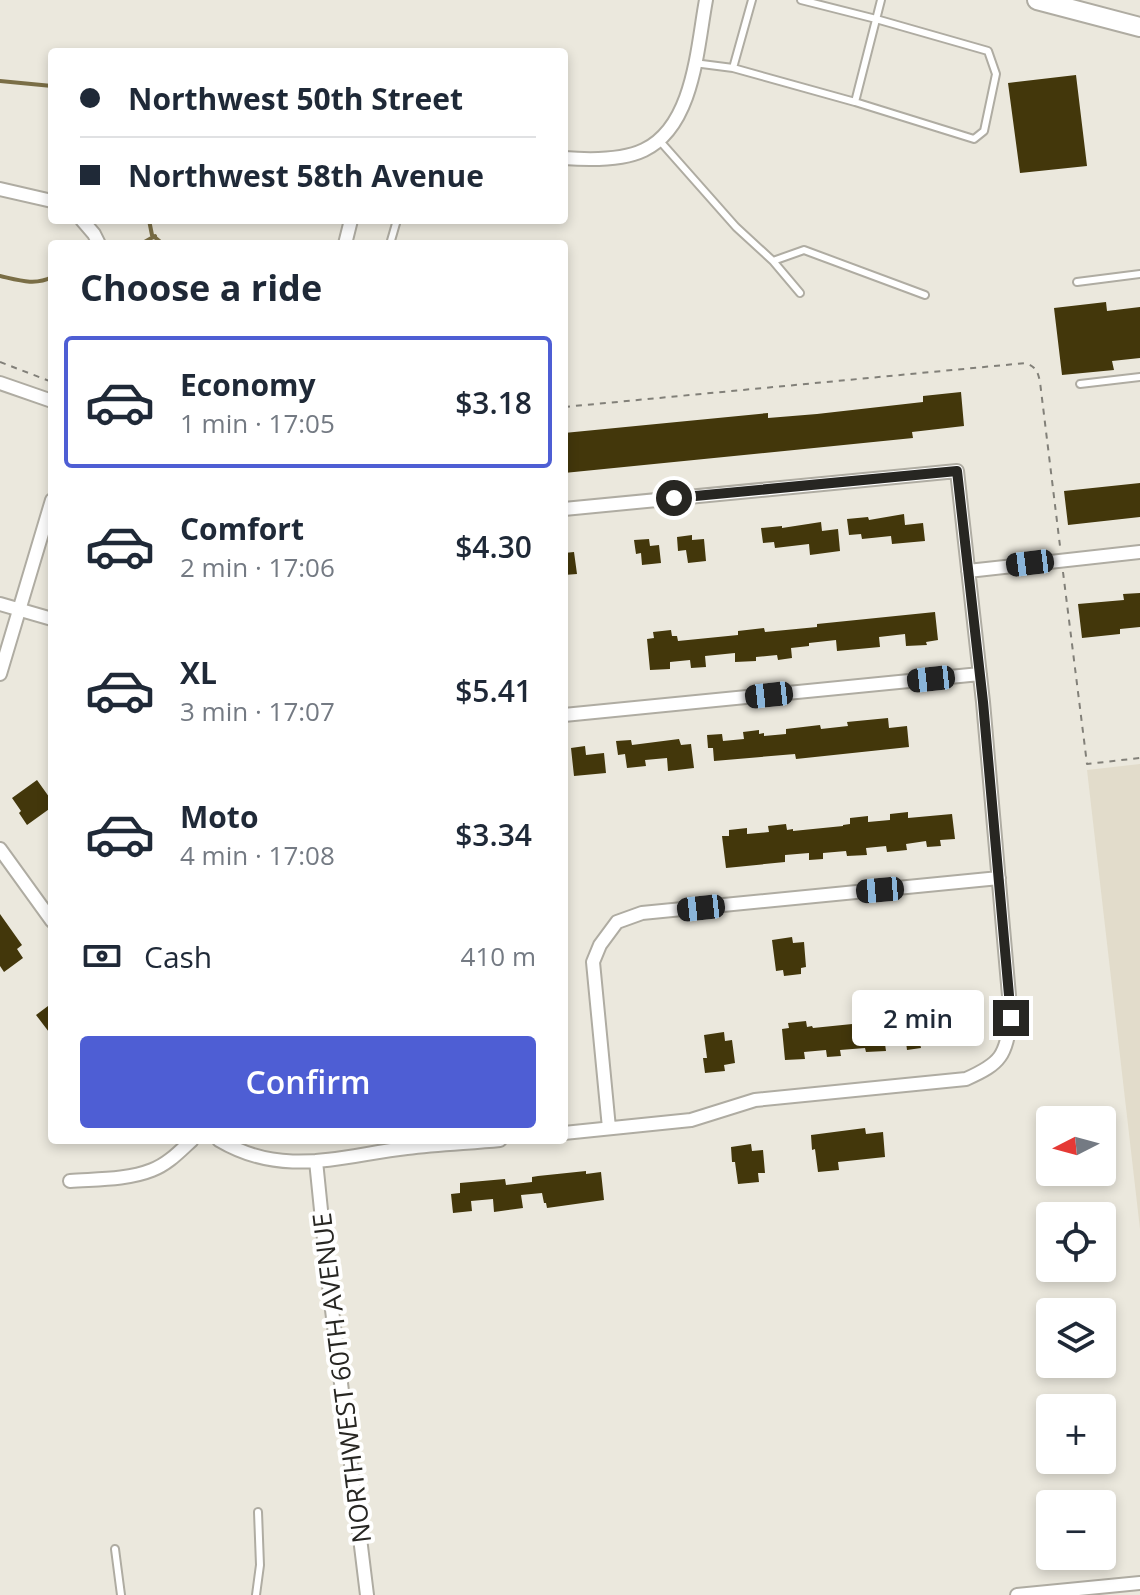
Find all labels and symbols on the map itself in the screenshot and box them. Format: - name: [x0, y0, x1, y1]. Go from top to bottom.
- route start: [656, 480, 692, 516]
- car: [1005, 548, 1055, 578]
- car: [906, 665, 956, 693]
- car: [744, 681, 794, 709]
- car: [855, 876, 905, 904]
- car: [676, 894, 726, 922]
- callout: 2 min: [851, 990, 983, 1046]
- route end: [993, 1000, 1029, 1036]
- north arrow: [1036, 1106, 1116, 1186]
- street label: NORTHWEST 60TH AVENUE: [303, 1211, 379, 1545]

